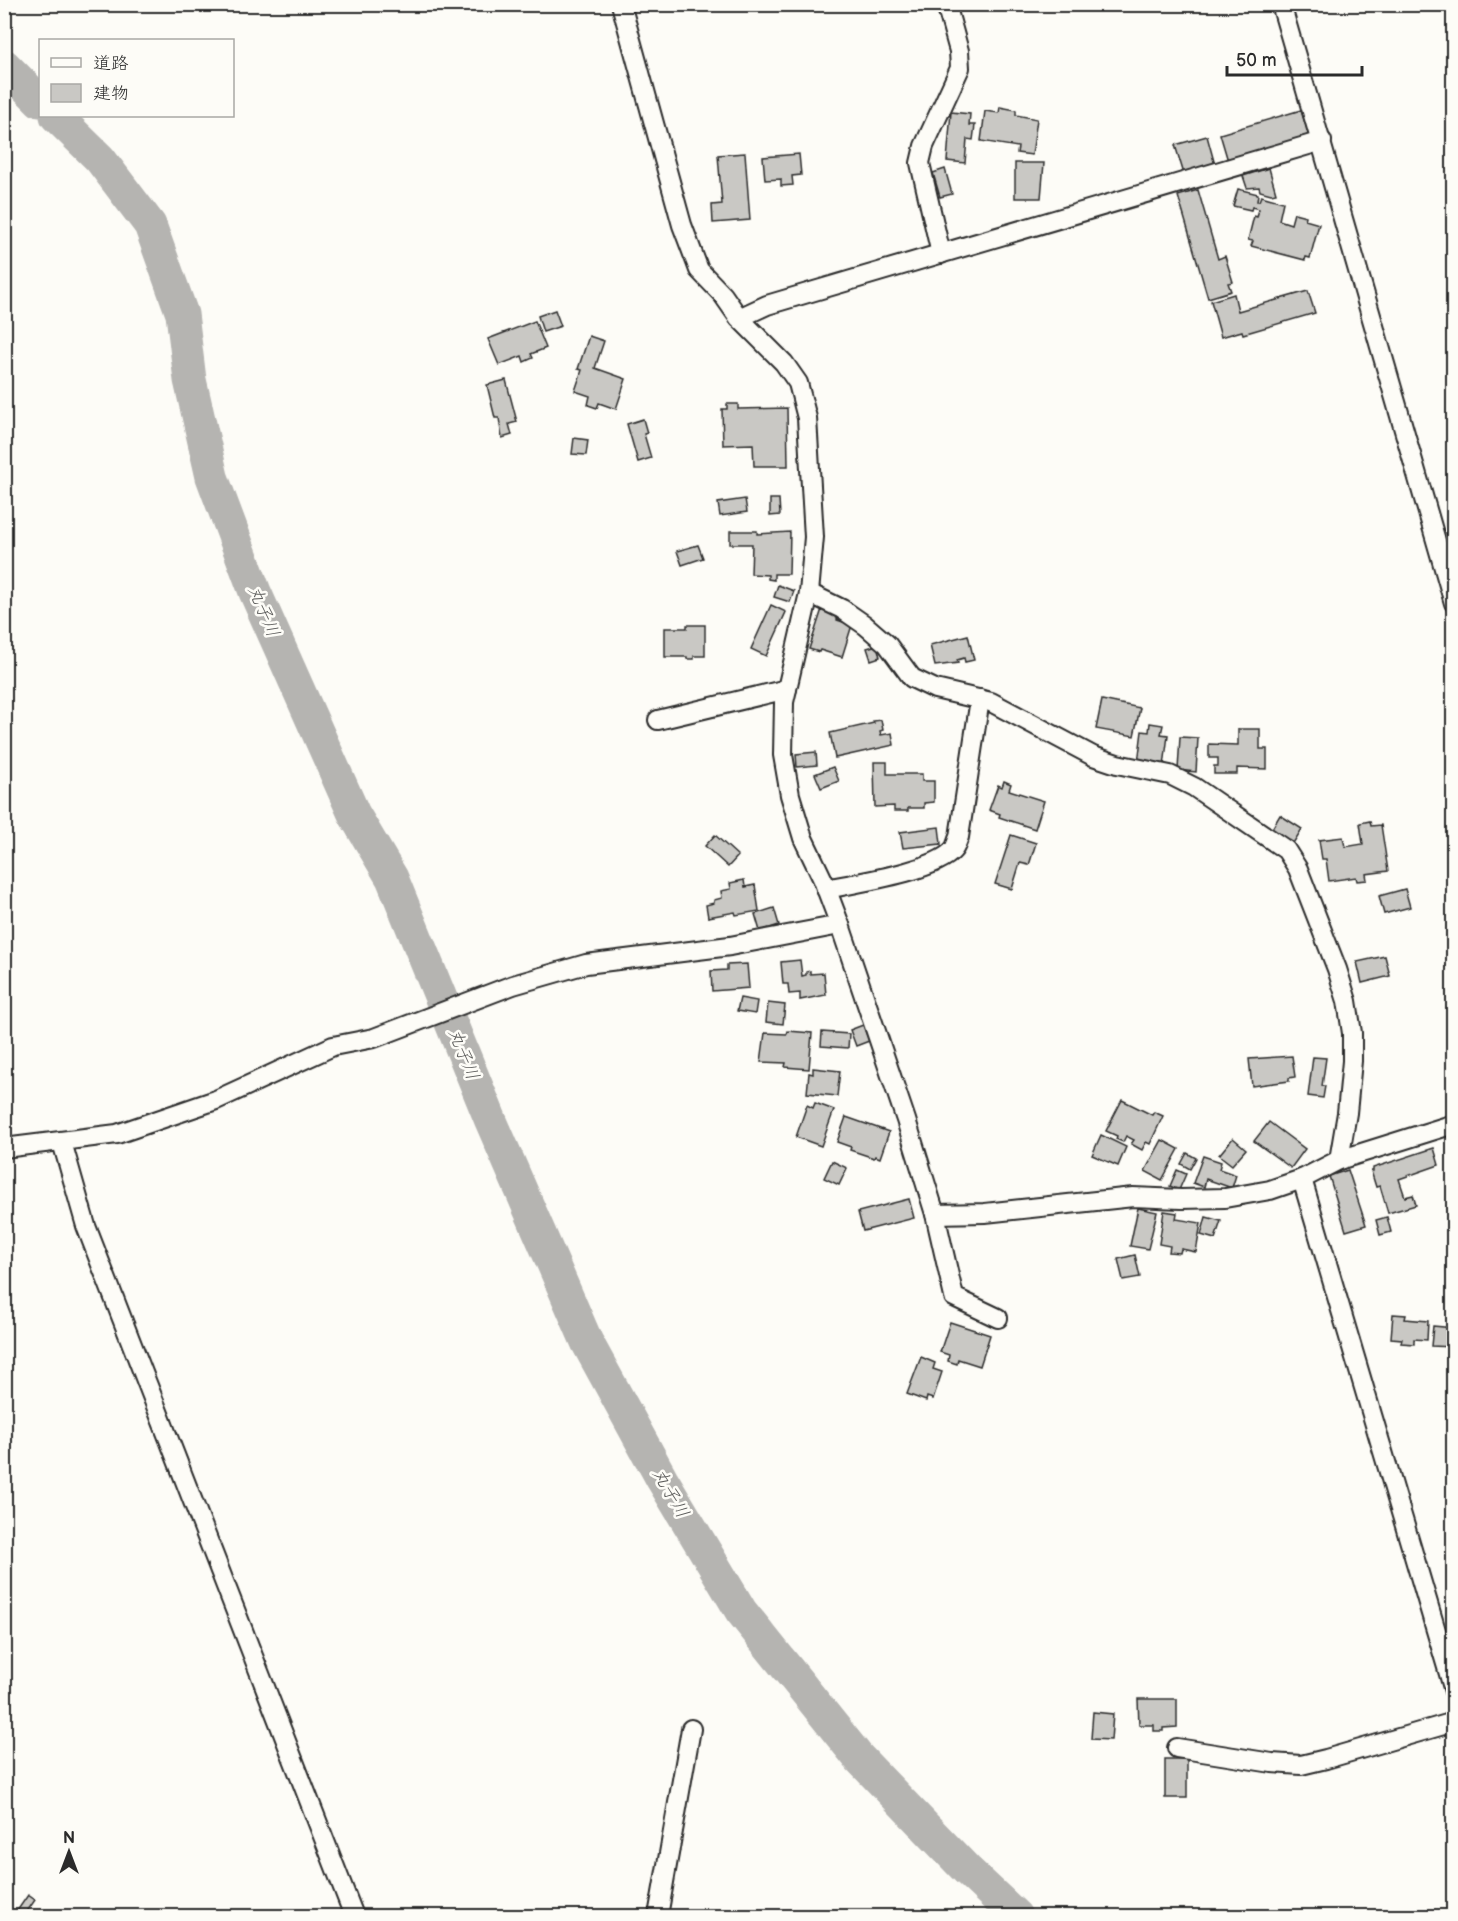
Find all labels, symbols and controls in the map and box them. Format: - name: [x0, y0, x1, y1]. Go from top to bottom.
- legend: [39, 39, 234, 117]
- scale bar: [1227, 39, 1362, 77]
- text: 50 m: [1236, 50, 1277, 71]
- text: 道路: [93, 53, 129, 74]
- text: 建物: [93, 83, 129, 104]
- water label: 丸子川: [243, 582, 284, 640]
- water label: 丸子川: [444, 1025, 483, 1083]
- water label: 丸子川: [648, 1465, 693, 1522]
- north arrow: [39, 1822, 99, 1882]
- text: N: [63, 1829, 75, 1848]

